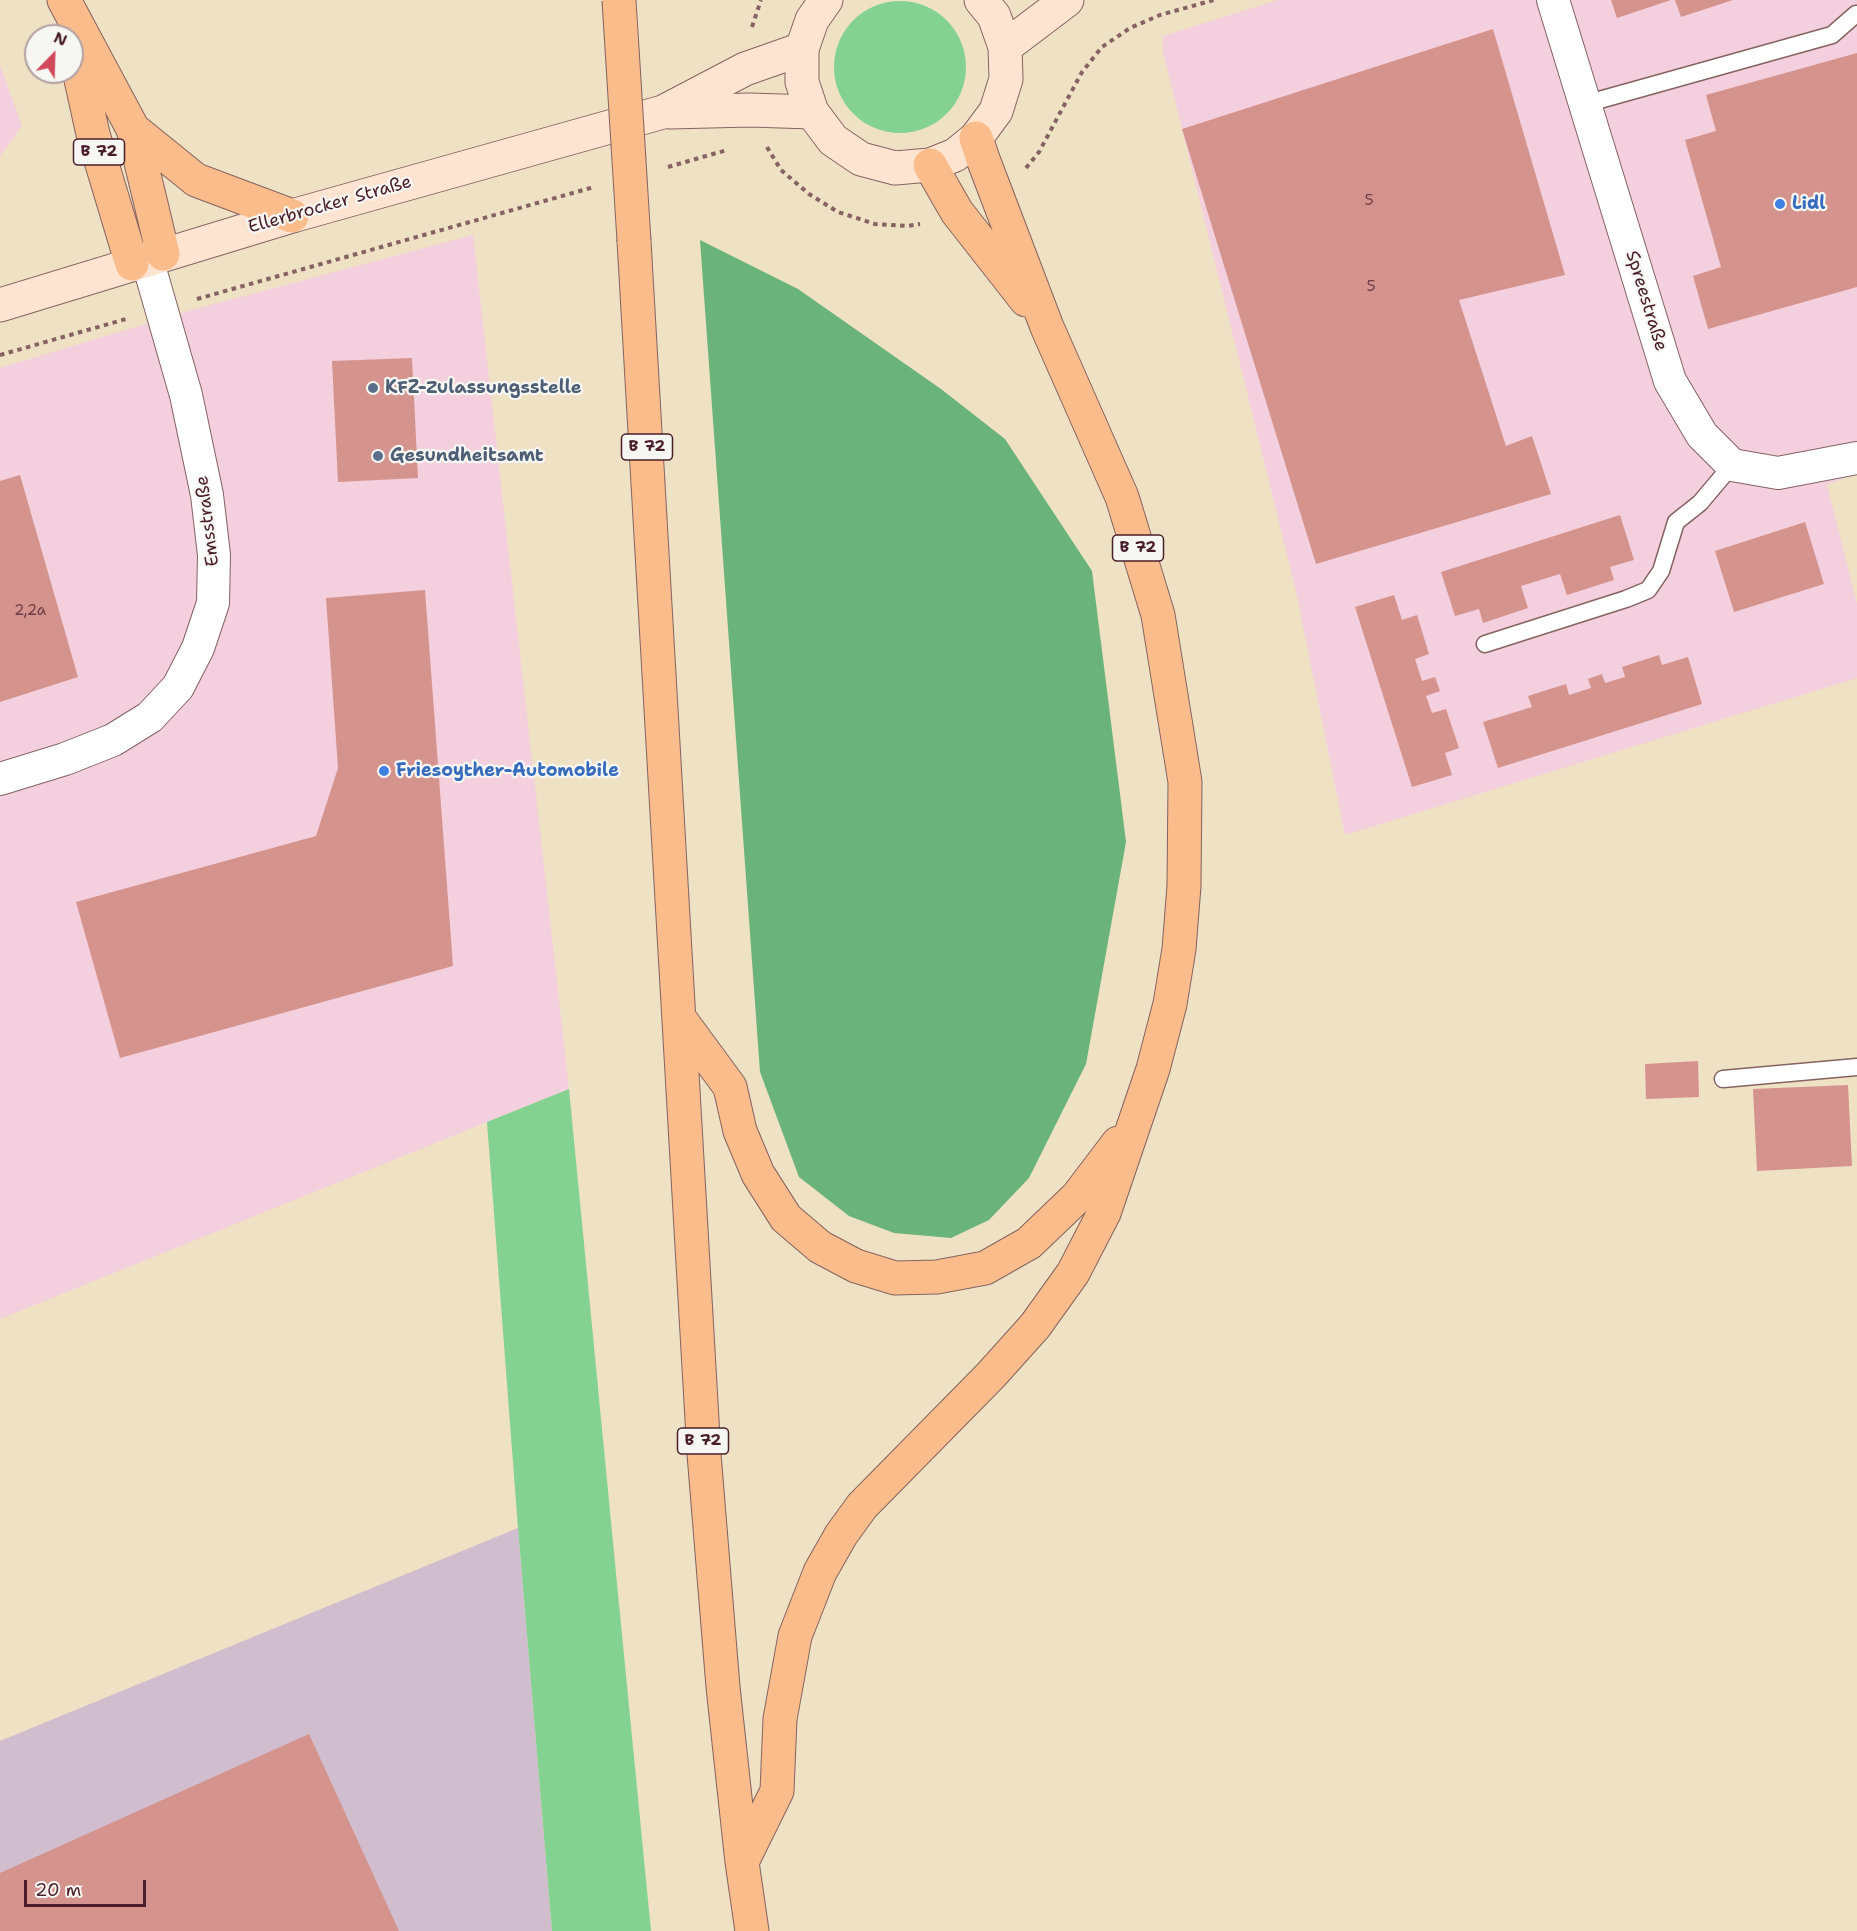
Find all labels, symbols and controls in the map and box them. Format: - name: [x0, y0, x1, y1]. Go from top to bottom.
- north arrow: [24, 24, 84, 84]
- text: N: [51, 27, 70, 51]
- road number: B 72: [74, 139, 124, 165]
- street label: Ellerbrocker Straße: [246, 171, 414, 239]
- house number: 5: [1364, 192, 1374, 210]
- place label: Lidl: [1792, 193, 1825, 215]
- marker: Lidl: [1773, 197, 1787, 211]
- street label: Spreestraße: [1621, 248, 1671, 354]
- house number: 5: [1366, 278, 1376, 296]
- place label: KFZ-Zulassungsstelle: [385, 377, 582, 399]
- marker: KFZ-Zulassungsstelle: [366, 381, 380, 395]
- road number: B 72: [622, 434, 672, 460]
- place label: Gesundheitsamt: [390, 445, 544, 467]
- marker: Gesundheitsamt: [371, 449, 385, 463]
- street label: Emsstraße: [192, 474, 224, 568]
- road number: B 72: [1112, 535, 1164, 561]
- house number: 2,2a: [14, 602, 46, 620]
- place label: Friesoyther-Automobile: [396, 760, 619, 782]
- marker: Friesoyther-Automobile: [377, 764, 391, 778]
- road number: B 72: [678, 1428, 728, 1454]
- scale bar: [27, 1868, 148, 1906]
- text: 20 m: [35, 1878, 81, 1902]

